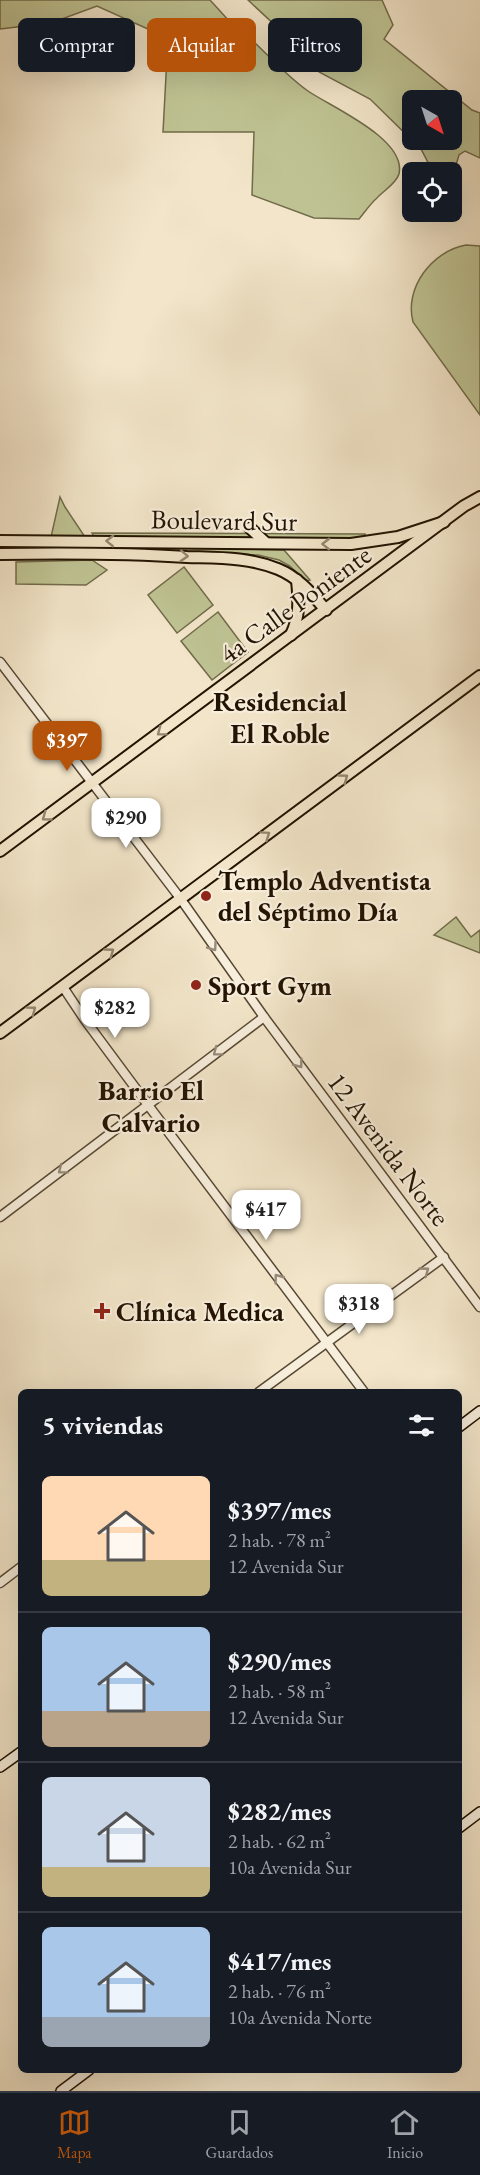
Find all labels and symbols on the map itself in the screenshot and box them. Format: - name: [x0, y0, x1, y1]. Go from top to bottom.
- north arrow: [402, 90, 462, 150]
- street label: Boulevard Sur: [150, 501, 298, 539]
- one-way arrow: [105, 535, 114, 547]
- street label: 4a Calle Poniente: [212, 537, 378, 671]
- one-way arrow: [321, 538, 330, 550]
- one-way arrow: [180, 550, 189, 563]
- district label: Residencial El Roble: [213, 683, 347, 751]
- pin: $397: [31, 721, 103, 772]
- one-way arrow: [156, 725, 167, 736]
- one-way arrow: [338, 774, 349, 785]
- pin: $290: [90, 798, 162, 849]
- one-way arrow: [42, 810, 53, 821]
- one-way arrow: [260, 831, 271, 842]
- place label: Templo Adventista del Séptimo Día: [218, 863, 431, 929]
- marker: Templo Adventista del Séptimo Día: [199, 889, 213, 903]
- one-way arrow: [206, 940, 217, 951]
- one-way arrow: [104, 948, 115, 959]
- place label: Sport Gym: [208, 968, 332, 1003]
- marker: Sport Gym: [189, 978, 203, 992]
- pin: $282: [79, 988, 151, 1039]
- one-way arrow: [25, 1006, 36, 1017]
- one-way arrow: [213, 1045, 224, 1056]
- one-way arrow: [292, 1058, 303, 1069]
- street label: 12 Avenida Norte: [320, 1065, 458, 1233]
- district label: Barrio El Calvario: [98, 1072, 204, 1140]
- one-way arrow: [58, 1163, 69, 1174]
- pin: $417: [230, 1190, 302, 1241]
- one-way arrow: [418, 1267, 429, 1278]
- one-way arrow: [274, 1274, 285, 1285]
- pin: $318: [323, 1284, 395, 1335]
- place label: Clínica Medica: [116, 1294, 284, 1329]
- marker: Clínica Medica: [93, 1302, 111, 1320]

